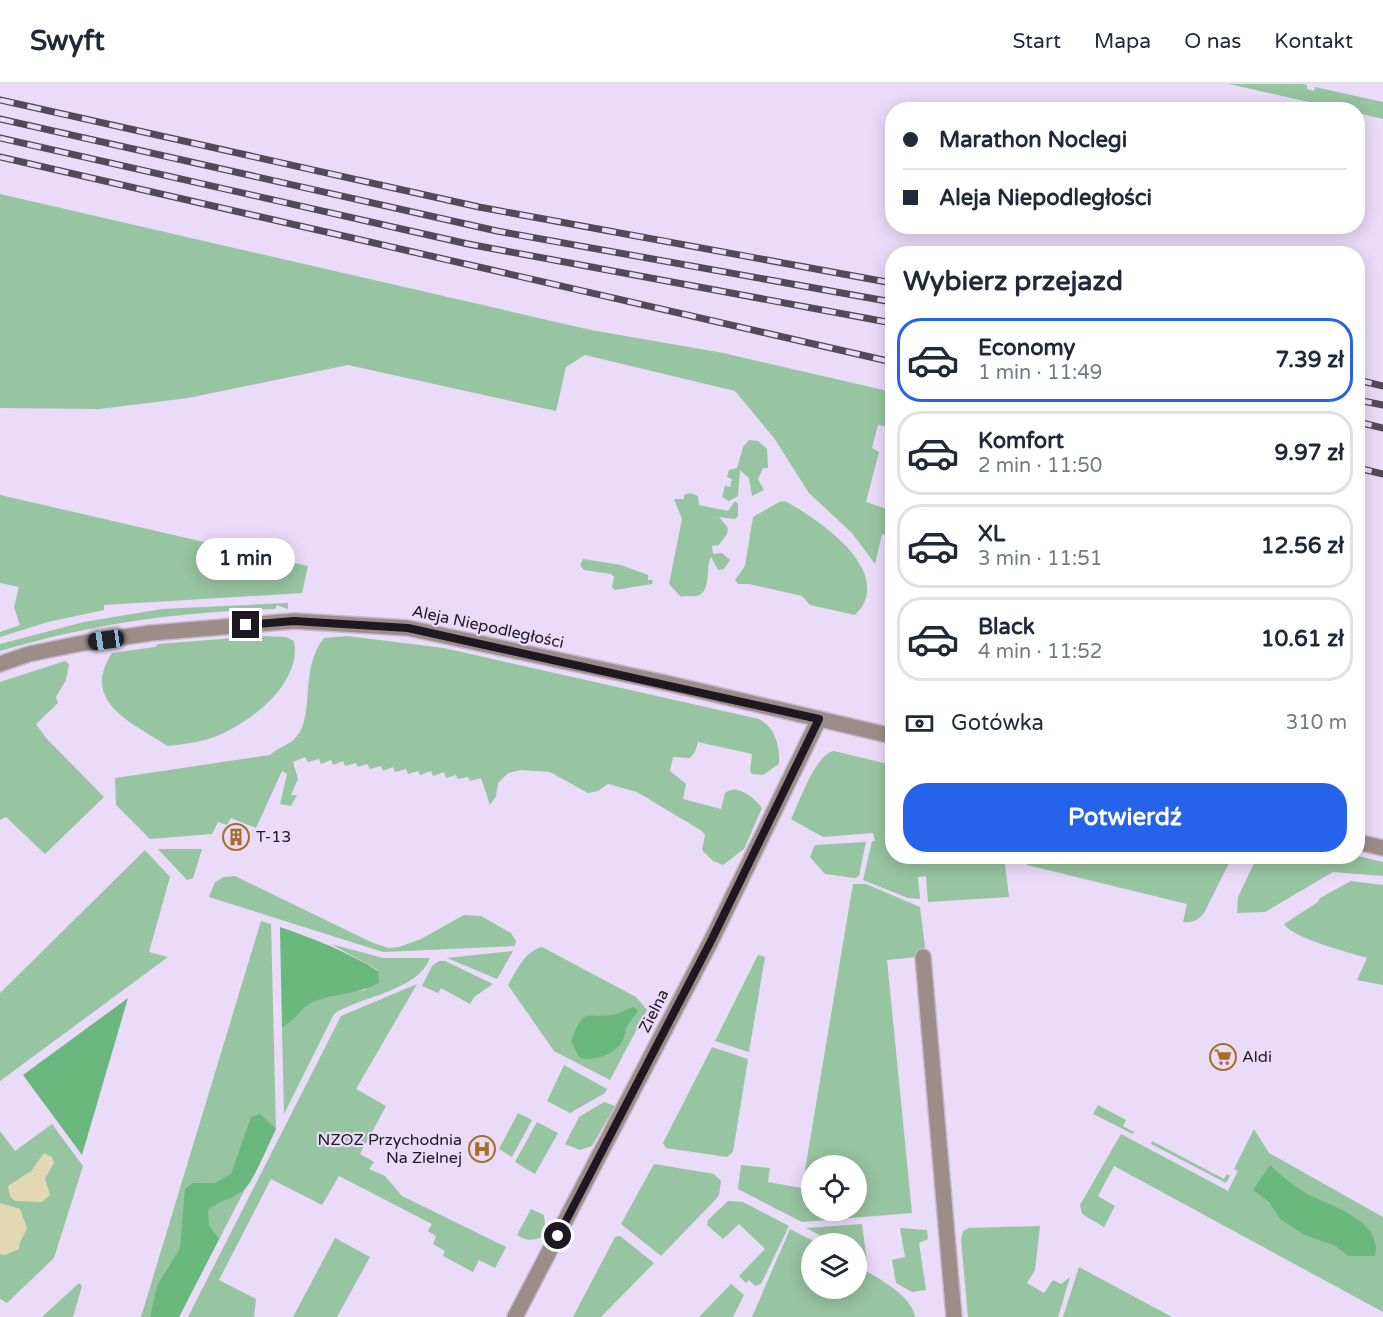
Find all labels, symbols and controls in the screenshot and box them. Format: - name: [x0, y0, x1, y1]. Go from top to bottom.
- text: Swyft: [30, 24, 105, 58]
- text: Start: [1013, 29, 1061, 54]
- text: Mapa: [1094, 29, 1151, 54]
- text: O nas: [1184, 29, 1241, 54]
- text: Kontakt: [1274, 29, 1353, 54]
- text: Marathon Noclegi: [939, 127, 1127, 153]
- text: Aleja Niepodległości: [939, 185, 1152, 211]
- text: Wybierz przejazd: [903, 265, 1123, 298]
- icon: car: [906, 333, 960, 387]
- text: Economy: [978, 335, 1075, 361]
- text: 7.39 zł: [1276, 347, 1344, 373]
- text: 1 min · 11:49: [978, 361, 1102, 385]
- icon: car: [906, 426, 960, 480]
- text: Komfort: [978, 428, 1064, 454]
- text: 9.97 zł: [1274, 440, 1344, 466]
- text: 2 min · 11:50: [978, 454, 1102, 478]
- icon: car: [906, 519, 960, 573]
- text: XL: [978, 521, 1005, 547]
- text: 12.56 zł: [1261, 533, 1344, 559]
- callout: 1 min: [196, 538, 296, 580]
- text: 1 min: [219, 547, 272, 571]
- text: 3 min · 11:51: [978, 547, 1102, 571]
- street label: Aleja Niepodległości: [410, 601, 566, 653]
- route end: [232, 611, 259, 638]
- icon: car: [906, 612, 960, 666]
- text: Black: [978, 614, 1035, 640]
- text: 10.61 zł: [1261, 626, 1344, 652]
- car: [87, 629, 125, 651]
- text: 4 min · 11:52: [978, 640, 1102, 664]
- icon: cash: [903, 707, 936, 740]
- text: Gotówka: [951, 710, 1044, 736]
- text: 310 m: [1286, 711, 1347, 735]
- button: Potwierdź: [903, 783, 1347, 852]
- building icon: T-13: [221, 822, 251, 852]
- place label: T-13: [256, 827, 291, 847]
- street label: Zielna: [635, 986, 673, 1036]
- supermarket icon: Aldi: [1208, 1042, 1238, 1072]
- place label: Aldi: [1242, 1047, 1272, 1067]
- place label: NZOZ Przychodnia Na Zielnej: [318, 1130, 462, 1168]
- hospital icon: NZOZ Przychodnia Na Zielnej: [467, 1134, 497, 1164]
- map controls: [801, 1155, 867, 1299]
- button: locate: [801, 1155, 867, 1221]
- route start: [544, 1222, 571, 1249]
- button: layers: [801, 1233, 867, 1299]

